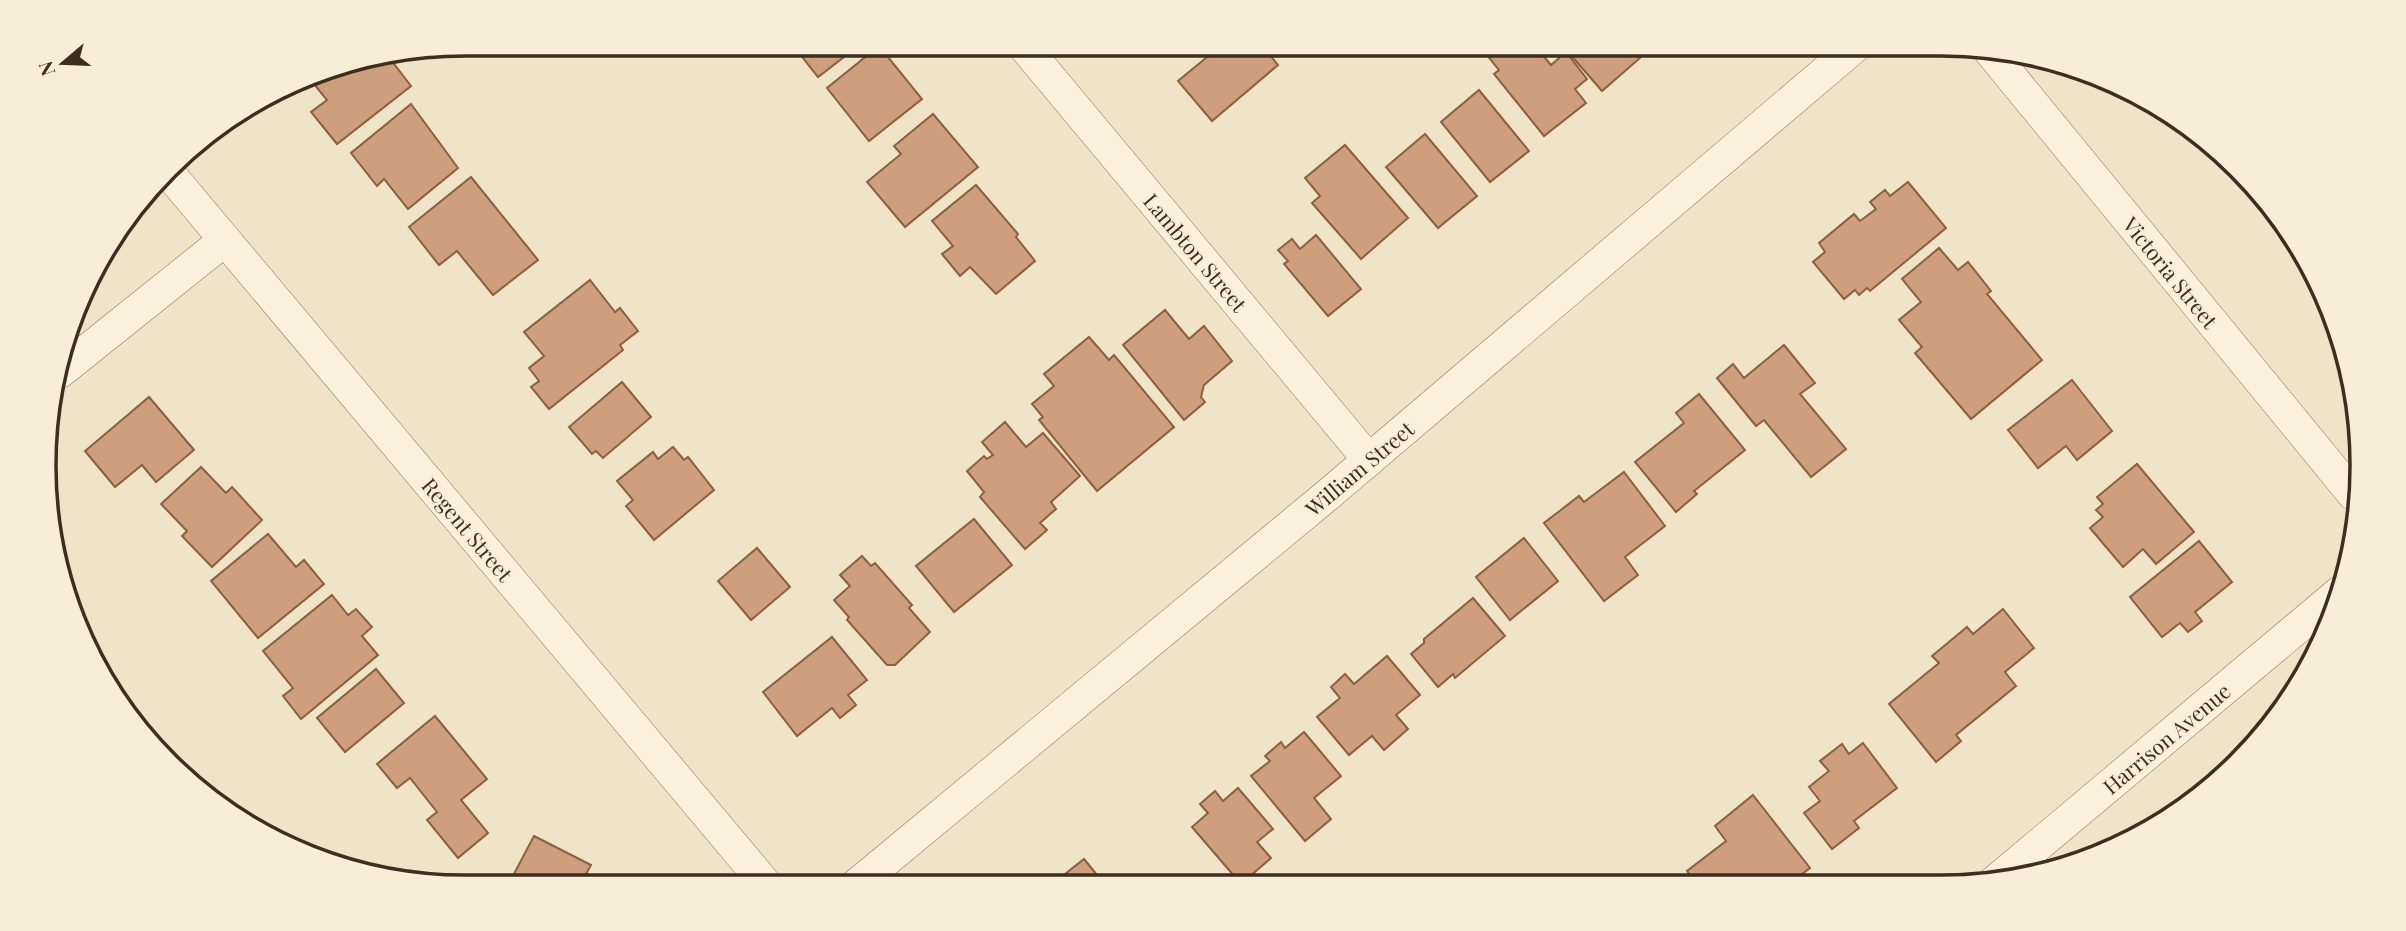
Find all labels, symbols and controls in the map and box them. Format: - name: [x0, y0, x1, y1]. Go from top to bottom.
- north arrow: [28, 28, 98, 98]
- text: N: [31, 58, 61, 80]
- street label: Lambton Street: [1138, 187, 1254, 317]
- street label: Victoria Street: [2117, 210, 2225, 334]
- street label: William Street: [1298, 414, 1420, 522]
- street label: Regent Street: [416, 471, 520, 587]
- street label: Harrison Avenue: [2096, 676, 2236, 800]

